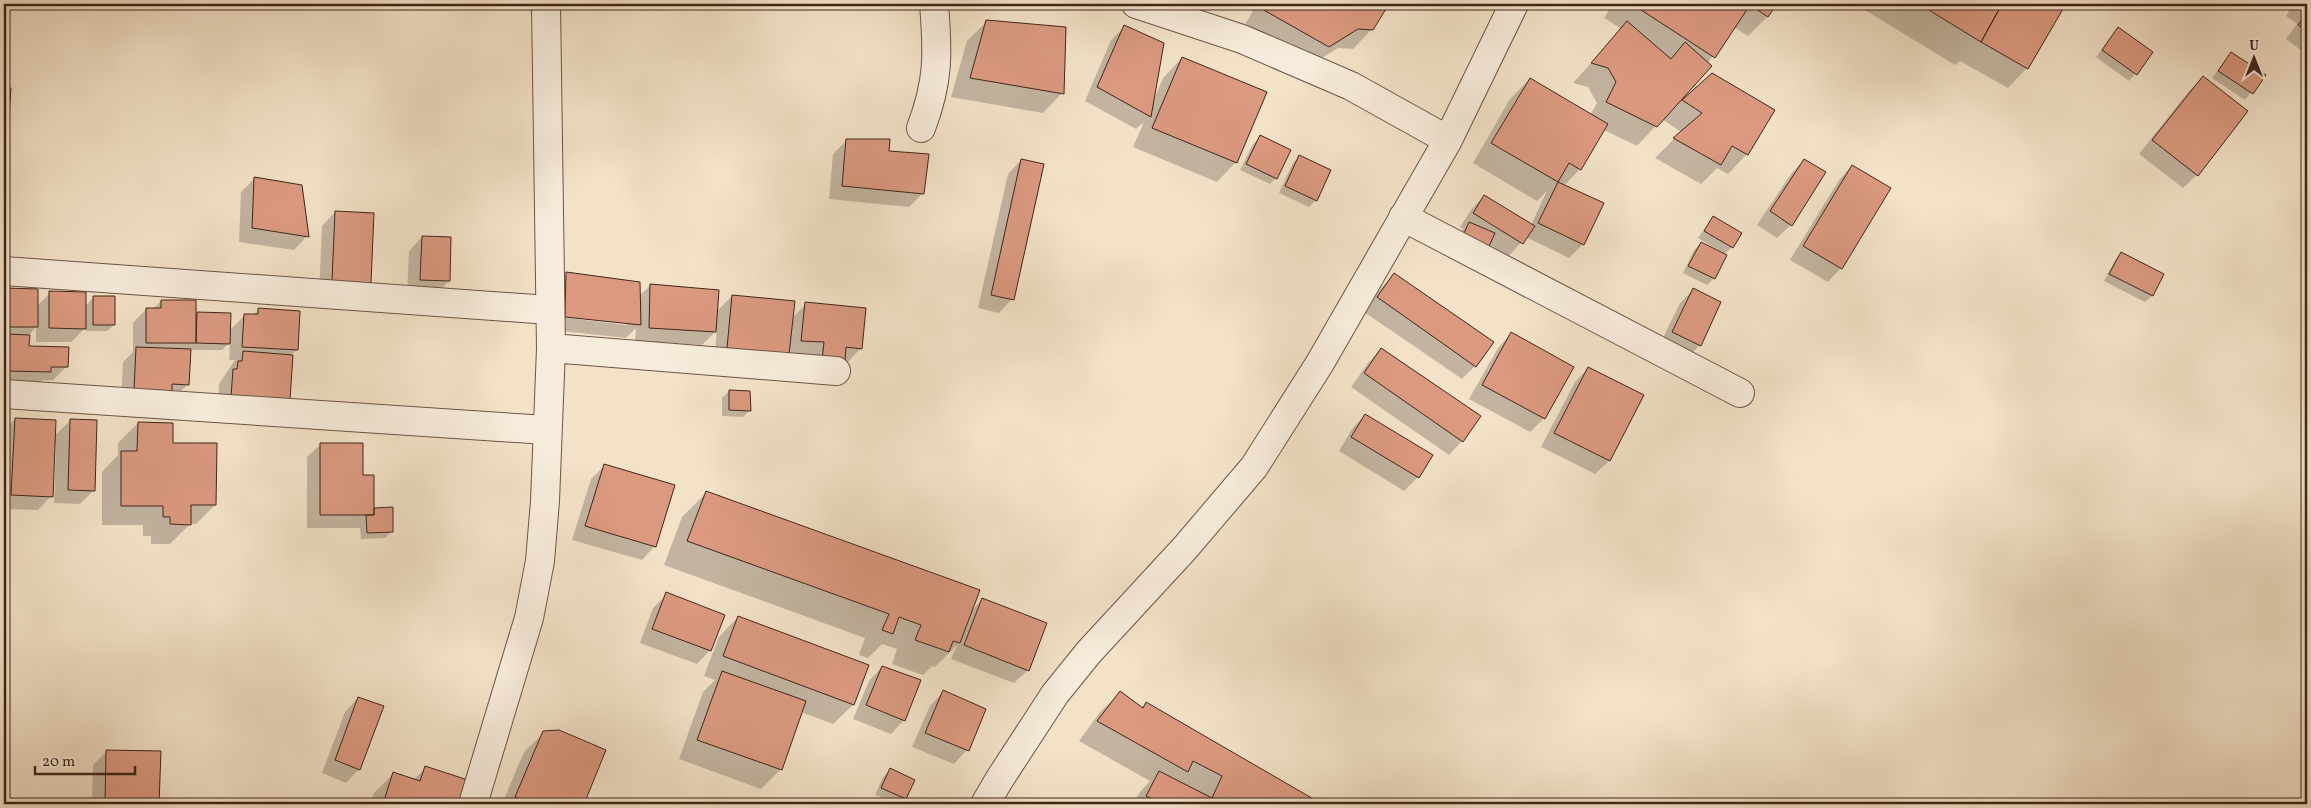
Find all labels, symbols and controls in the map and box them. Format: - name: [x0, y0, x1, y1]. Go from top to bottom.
- north arrow: [2228, 32, 2278, 82]
- text: U: [2249, 37, 2259, 56]
- scale bar: [35, 743, 135, 775]
- text: 20 m: [42, 752, 75, 773]

